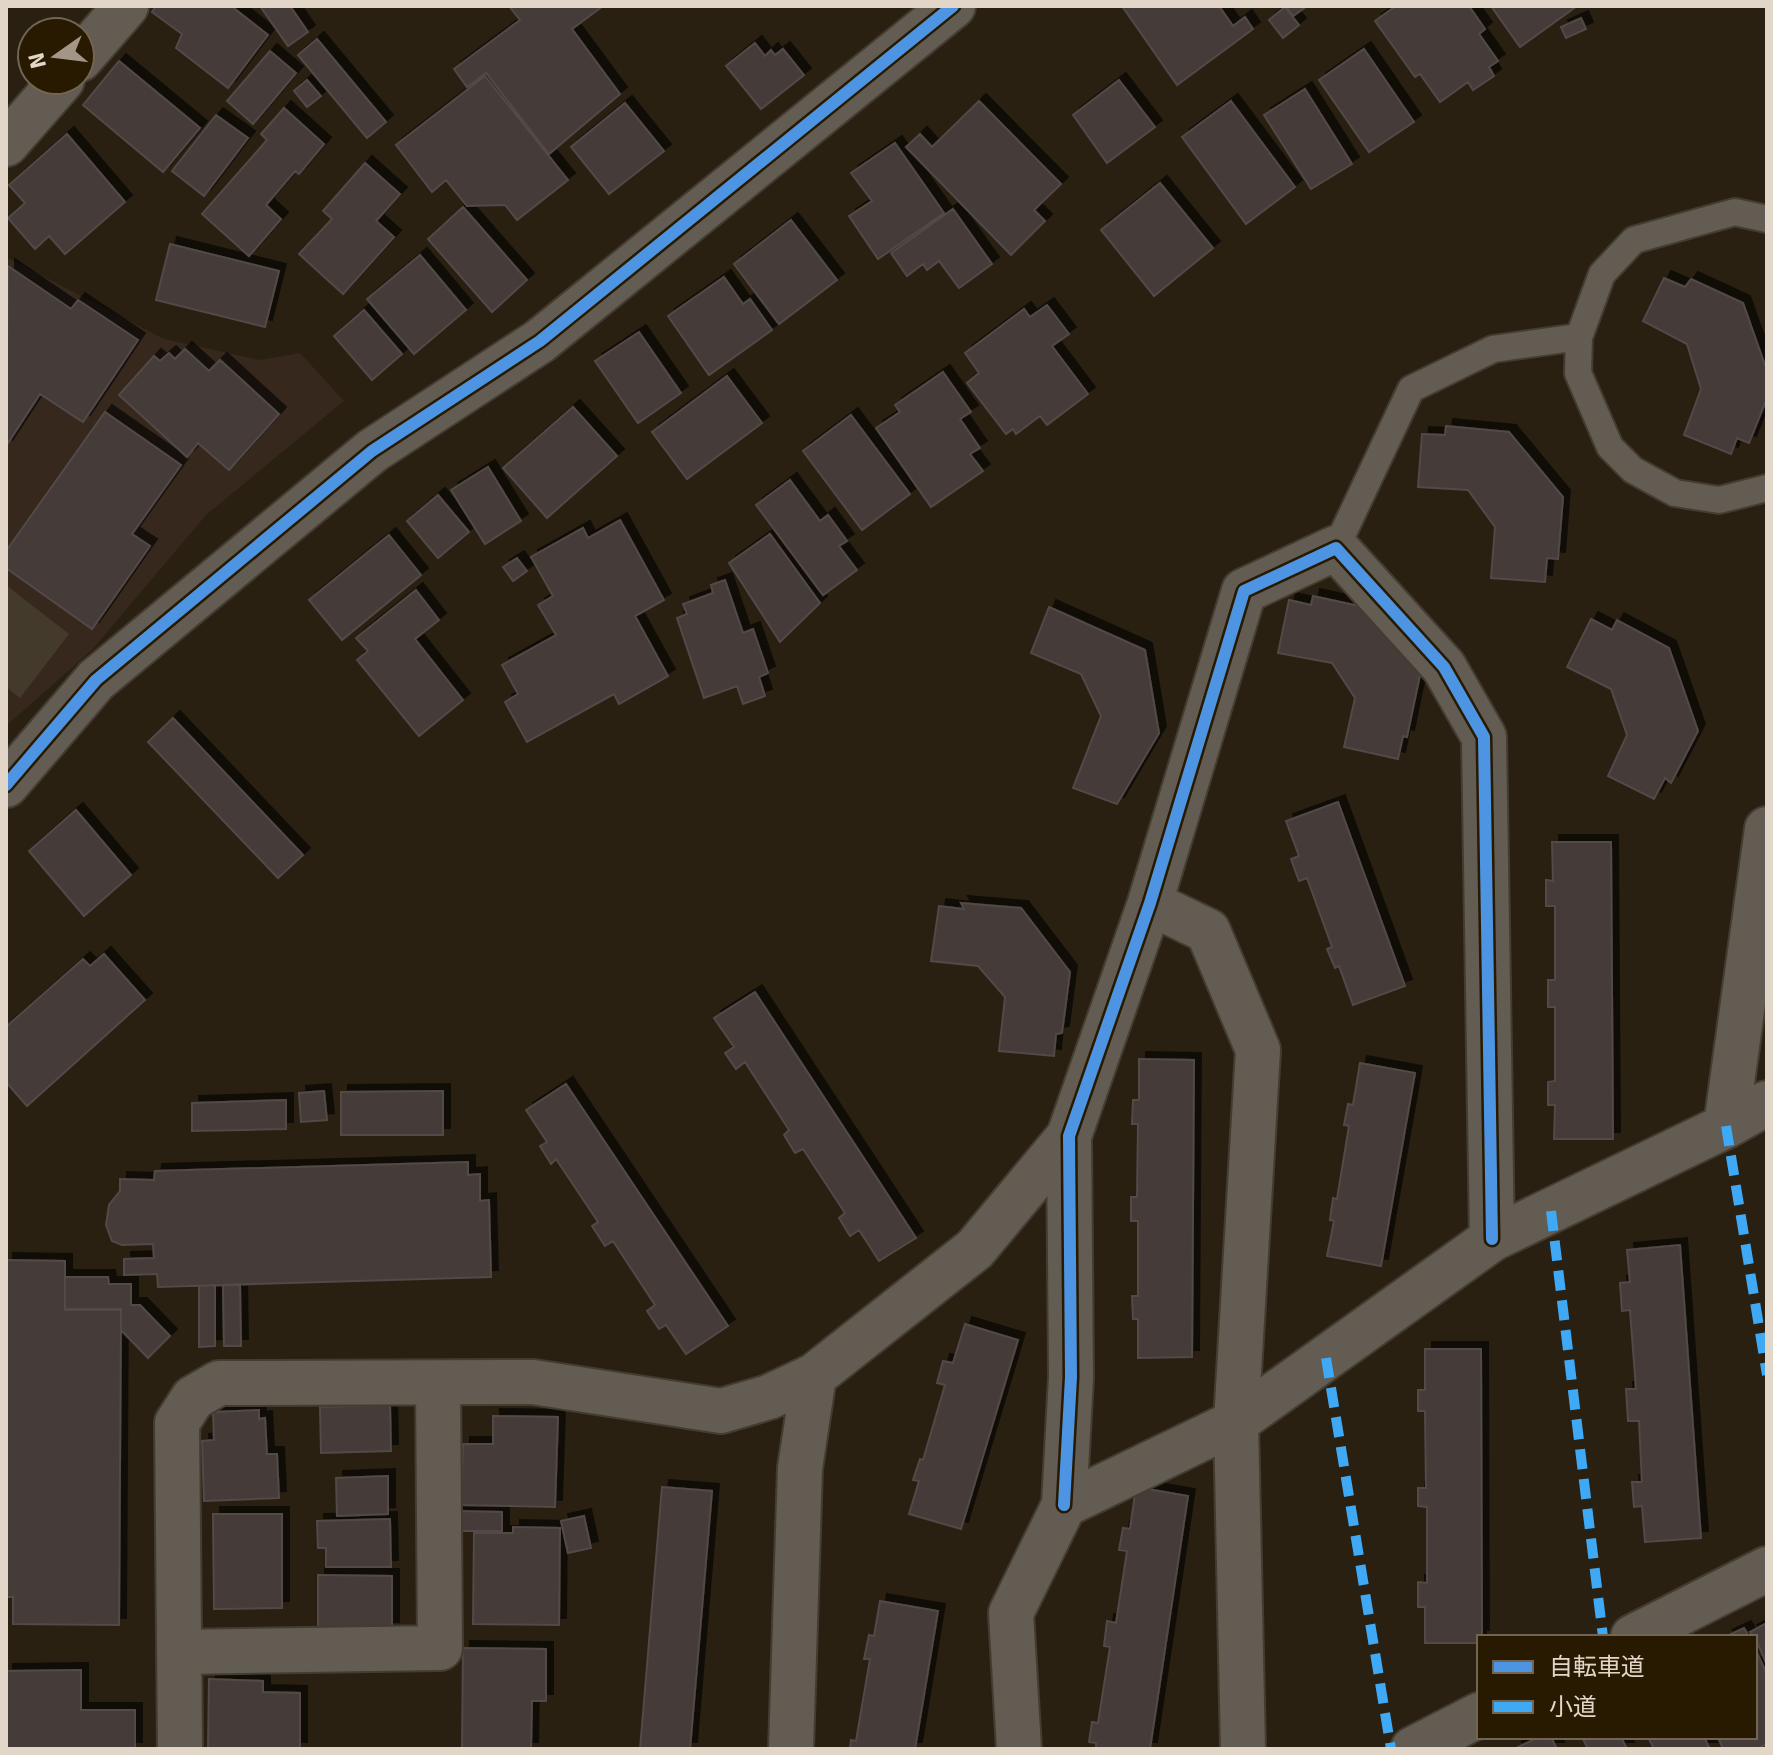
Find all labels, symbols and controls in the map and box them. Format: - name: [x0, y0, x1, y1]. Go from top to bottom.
- north arrow: [16, 16, 96, 96]
- text: N: [22, 50, 52, 71]
- legend: [1477, 1635, 1757, 1739]
- text: 自転車道: [1549, 1652, 1645, 1682]
- text: 小道: [1549, 1692, 1597, 1722]

